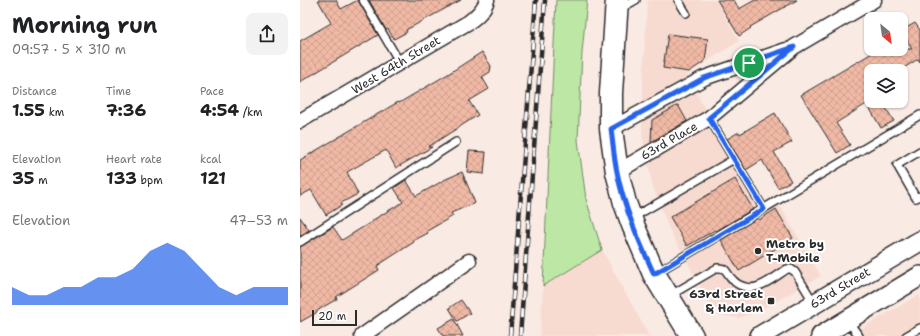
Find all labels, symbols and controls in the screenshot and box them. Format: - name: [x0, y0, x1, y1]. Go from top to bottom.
- text: Morning run: [12, 11, 157, 40]
- north arrow: [864, 12, 908, 56]
- map controls: [864, 12, 908, 108]
- button: share: [246, 13, 288, 55]
- street label: West 64th Street: [349, 32, 443, 98]
- text: 09:57 · 5 × 310 m: [12, 41, 126, 58]
- pin: [732, 46, 766, 80]
- icon: arrive: [738, 52, 760, 74]
- button: layers: [864, 64, 908, 108]
- text: Distance: [12, 84, 57, 99]
- text: Time: [106, 84, 131, 99]
- text: Pace: [200, 84, 224, 99]
- text: 1.55: [12, 99, 45, 121]
- text: 7:36: [106, 99, 146, 121]
- text: 4:54: [200, 99, 239, 121]
- text: km: [45, 105, 64, 120]
- text: /km: [239, 105, 263, 120]
- street label: 63rd Place: [638, 118, 701, 164]
- text: Elevation: [12, 152, 61, 167]
- text: Heart rate: [106, 152, 162, 167]
- text: kcal: [200, 152, 221, 167]
- text: 35: [12, 167, 34, 189]
- text: 133: [106, 167, 137, 189]
- text: 121: [200, 167, 226, 189]
- text: m: [34, 173, 48, 188]
- text: bpm: [137, 173, 163, 188]
- text: Elevation: [12, 212, 70, 229]
- text: 47–53 m: [229, 212, 288, 229]
- place label: Metro by T-Mobile: [766, 236, 824, 266]
- marker: Metro by T-Mobile: [753, 246, 763, 256]
- street label: 63rd Street: [807, 264, 873, 312]
- place label: 63rd Street & Harlem: [689, 286, 763, 316]
- marker: 63rd Street & Harlem: [766, 296, 776, 306]
- scale bar: [312, 308, 357, 327]
- text: 20 m: [318, 309, 346, 324]

